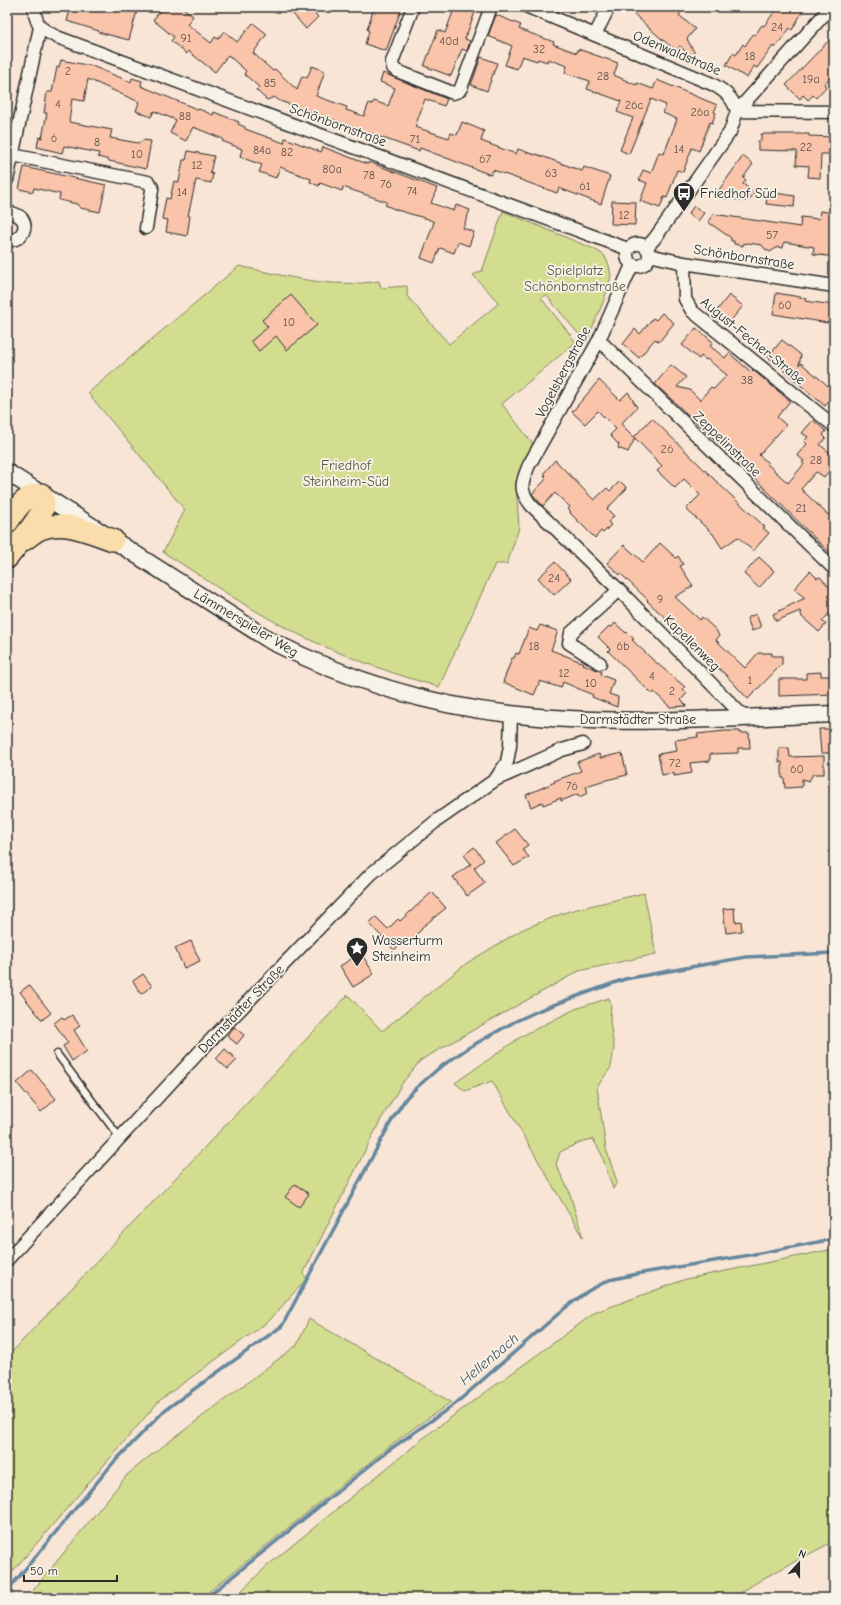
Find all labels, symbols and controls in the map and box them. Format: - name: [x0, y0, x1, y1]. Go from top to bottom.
- house number: 24: [771, 20, 783, 34]
- street label: Odenwaldstraße: [631, 27, 723, 79]
- house number: 91: [180, 31, 192, 45]
- house number: 40d: [439, 34, 459, 48]
- house number: 32: [533, 42, 545, 56]
- house number: 18: [745, 49, 755, 63]
- house number: 2: [65, 64, 71, 78]
- house number: 28: [597, 69, 609, 83]
- house number: 19a: [802, 72, 820, 86]
- house number: 85: [264, 76, 276, 90]
- house number: 4: [55, 97, 61, 111]
- house number: 26c: [625, 98, 643, 112]
- street label: Schönbornstraße: [287, 100, 389, 150]
- house number: 26a: [691, 105, 709, 119]
- house number: 88: [179, 109, 191, 123]
- house number: 6: [51, 131, 57, 145]
- house number: 71: [410, 132, 420, 146]
- house number: 8: [94, 135, 100, 149]
- house number: 22: [800, 140, 812, 154]
- house number: 14: [674, 142, 684, 156]
- house number: 84a: [253, 143, 271, 157]
- house number: 82: [281, 145, 293, 159]
- house number: 10: [131, 147, 143, 161]
- house number: 67: [479, 152, 491, 166]
- house number: 12: [191, 158, 203, 172]
- house number: 80a: [322, 162, 342, 176]
- house number: 63: [545, 166, 557, 180]
- house number: 78: [363, 168, 375, 182]
- house number: 76: [380, 177, 392, 191]
- house number: 61: [579, 179, 591, 193]
- bus stop icon: Friedhof Süd: [671, 180, 697, 213]
- house number: 74: [407, 184, 417, 198]
- house number: 14: [177, 185, 187, 199]
- place label: Friedhof Süd: [700, 185, 777, 202]
- house number: 12: [618, 208, 630, 222]
- house number: 57: [766, 228, 778, 242]
- street label: Schönbornstraße: [692, 241, 796, 273]
- park label: Spielplatz Schönbornstraße: [524, 262, 626, 295]
- street label: August-Fecher-Straße: [697, 293, 809, 389]
- house number: 60: [778, 298, 792, 312]
- house number: 10: [283, 315, 295, 329]
- street label: Vogelsbergstraße: [532, 323, 594, 421]
- house number: 38: [741, 373, 753, 387]
- street label: Zeppelinstraße: [690, 407, 764, 481]
- house number: 26: [661, 442, 673, 456]
- house number: 28: [810, 453, 822, 467]
- park label: Friedhof Steinheim-Süd: [303, 457, 389, 490]
- house number: 21: [795, 501, 807, 515]
- house number: 24: [548, 571, 560, 585]
- street label: Lämmerspieler Weg: [191, 585, 301, 661]
- house number: 9: [657, 592, 663, 606]
- street label: Kapellenweg: [660, 611, 724, 675]
- house number: 18: [529, 639, 539, 653]
- house number: 6b: [617, 639, 629, 653]
- house number: 12: [558, 666, 570, 680]
- house number: 4: [649, 669, 655, 683]
- house number: 1: [748, 673, 753, 687]
- house number: 10: [585, 676, 597, 690]
- house number: 2: [669, 684, 675, 698]
- street label: Darmstädter Straße: [580, 711, 696, 728]
- house number: 72: [669, 756, 681, 770]
- house number: 60: [790, 762, 804, 776]
- house number: 76: [566, 779, 578, 793]
- place label: Wasserturm Steinheim: [372, 932, 443, 965]
- place icon: Wasserturm Steinheim: [344, 935, 370, 968]
- street label: Darmstädter Straße: [194, 961, 288, 1057]
- water label: Hellenbach: [456, 1329, 522, 1389]
- north arrow: [779, 1543, 819, 1583]
- text: N: [797, 1547, 808, 1561]
- scale bar: [24, 1557, 117, 1583]
- text: 50 m: [30, 1564, 58, 1578]

